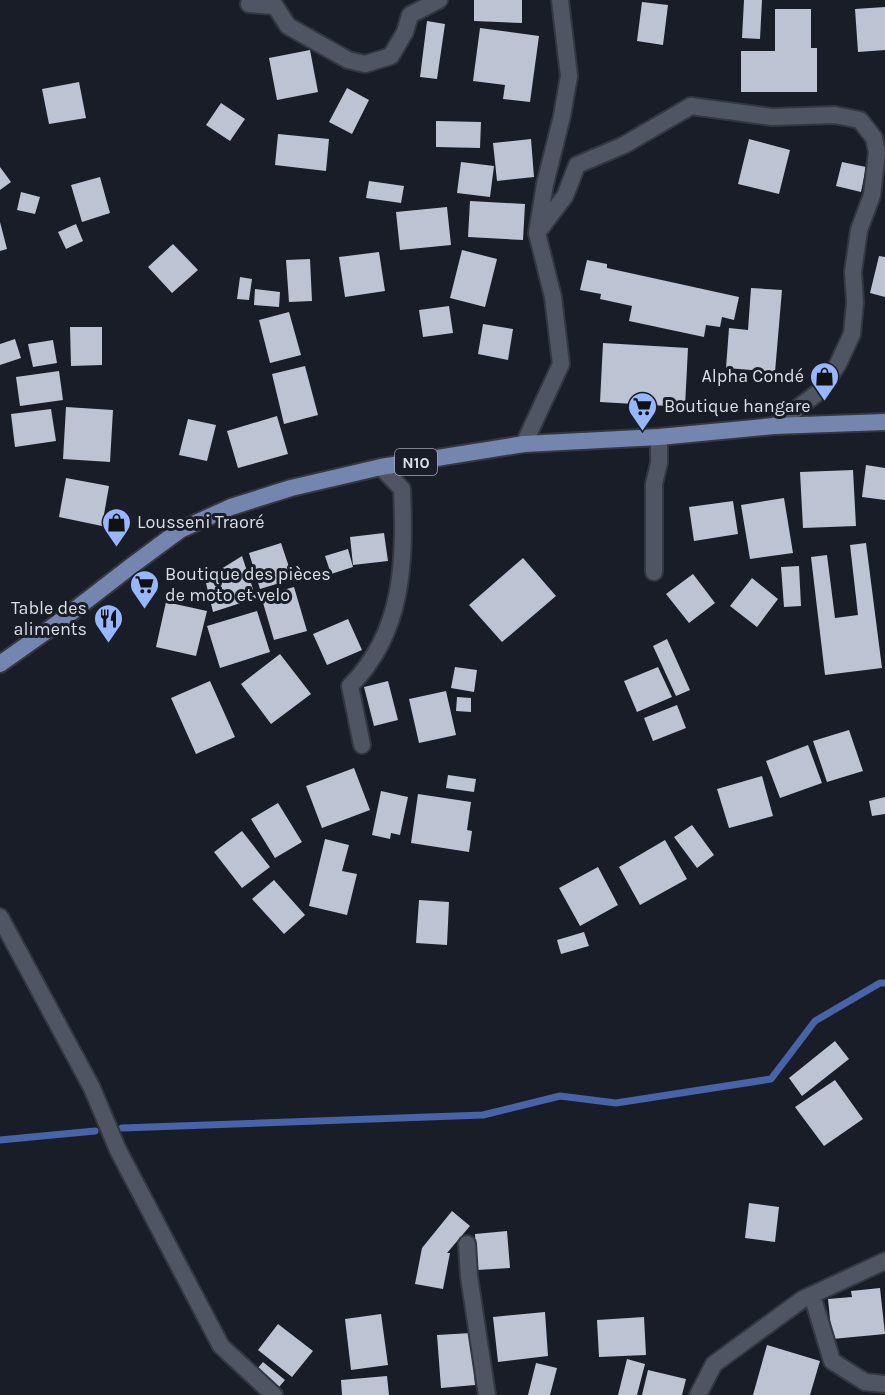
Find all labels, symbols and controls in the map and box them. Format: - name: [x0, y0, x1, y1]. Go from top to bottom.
- shop icon: Alpha Condé: [809, 360, 841, 402]
- place label: Alpha Condé: [701, 365, 804, 387]
- supermarket icon: Boutique hangare: [627, 390, 659, 432]
- place label: Boutique hangare: [664, 395, 810, 417]
- road number: N10: [395, 449, 437, 475]
- shop icon: Lousseni Traoré: [100, 506, 132, 548]
- place label: Lousseni Traoré: [137, 511, 265, 533]
- place label: Boutique des pièces de moto et velo: [165, 563, 331, 606]
- supermarket icon: Boutique des pièces de moto et velo: [128, 568, 160, 610]
- place label: Table des aliments: [11, 597, 87, 640]
- restaurant icon: Table des aliments: [92, 602, 124, 644]

